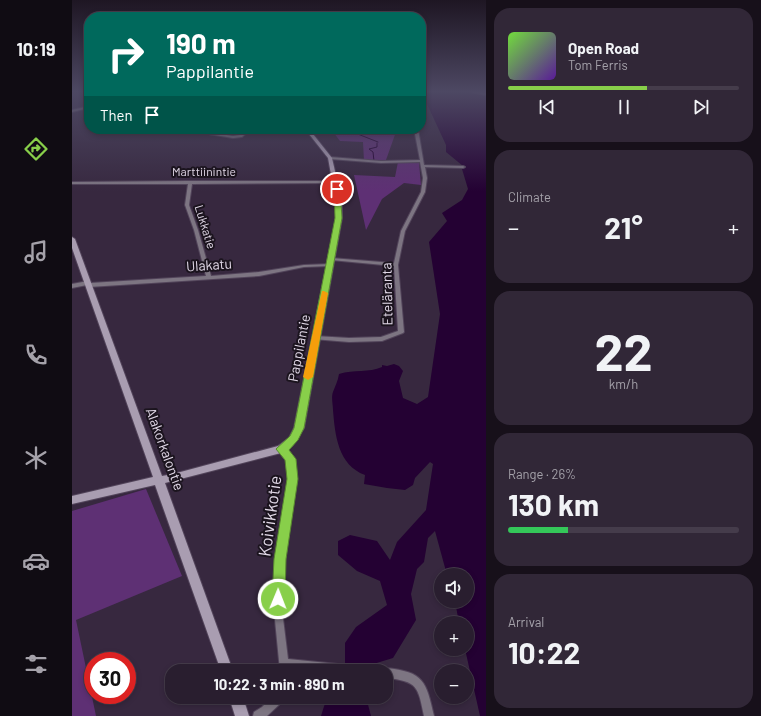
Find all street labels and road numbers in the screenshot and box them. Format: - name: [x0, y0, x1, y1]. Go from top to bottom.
- street label: Marttiinintie: [172, 164, 236, 178]
- street label: Lukkatie: [193, 203, 219, 250]
- street label: Ulakatu: [185, 254, 233, 275]
- street label: Eteläranta: [377, 262, 396, 326]
- street label: Pappilantie: [284, 313, 313, 383]
- street label: Alakorkalontie: [143, 405, 188, 493]
- street label: Koivikkotie: [253, 474, 285, 558]

